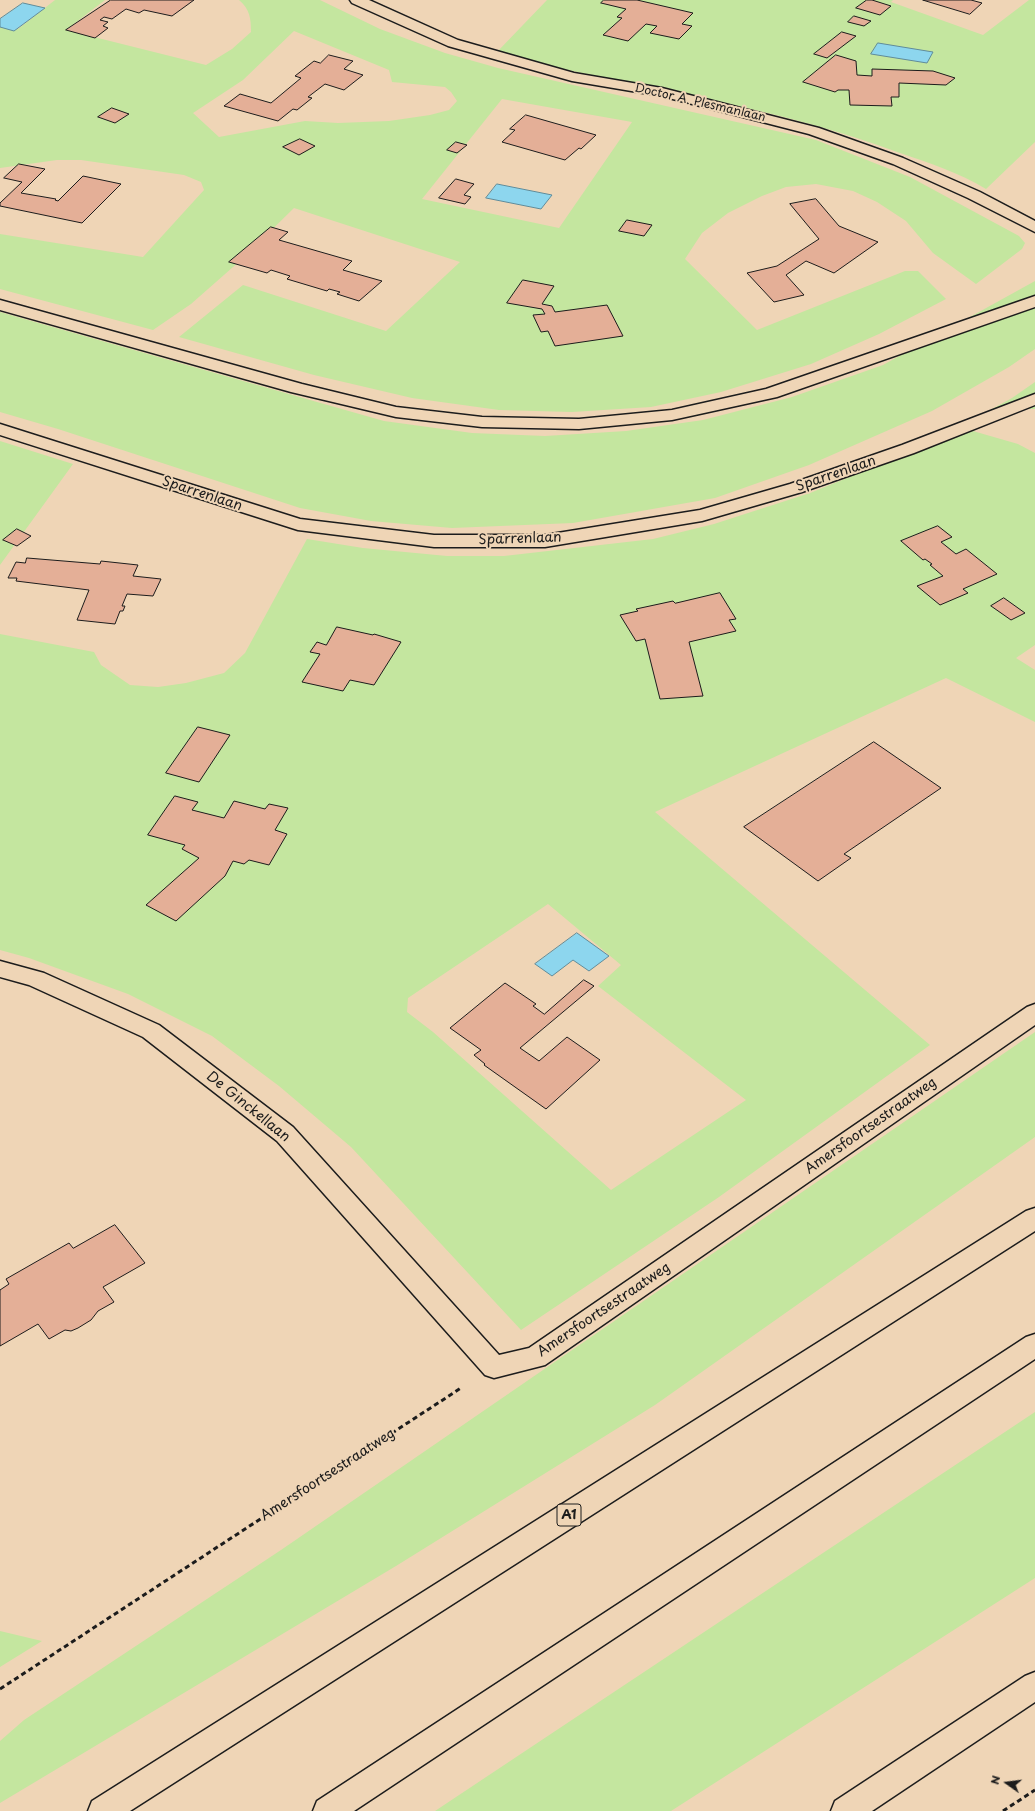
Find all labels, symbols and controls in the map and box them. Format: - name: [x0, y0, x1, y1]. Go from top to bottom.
- street label: Doctor A. Plesmanlaan: [633, 81, 767, 125]
- street label: Sparrenlaan: [794, 452, 878, 496]
- street label: Sparrenlaan: [160, 473, 244, 515]
- street label: Sparrenlaan: [478, 529, 562, 549]
- street label: De Ginckellaan: [203, 1068, 293, 1146]
- street label: Amersfoortsestraatweg: [802, 1074, 940, 1178]
- street label: Amersfoortsestraatweg: [534, 1259, 674, 1361]
- street label: Amersfoortsestraatweg: [258, 1425, 398, 1525]
- road number: A1: [557, 1504, 581, 1526]
- north arrow: [987, 1763, 1027, 1803]
- text: N: [986, 1774, 1004, 1786]

